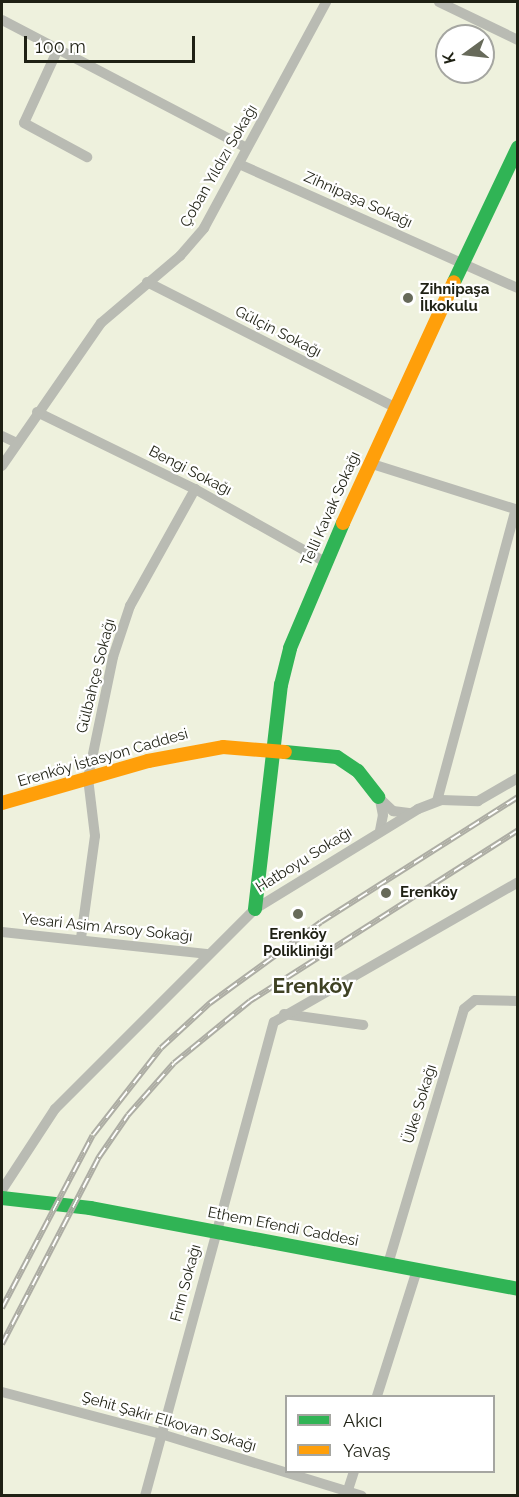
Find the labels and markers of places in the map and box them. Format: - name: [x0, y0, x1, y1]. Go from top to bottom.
- place label: Zihnipaşa İlkokulu: [420, 280, 489, 315]
- marker: Zihnipaşa İlkokulu: [401, 291, 415, 305]
- marker: Erenköy: [377, 884, 395, 902]
- place label: Erenköy: [400, 884, 458, 902]
- marker: Erenköy Polikliniği: [289, 905, 307, 923]
- place label: Erenköy Polikliniği: [263, 925, 333, 960]

